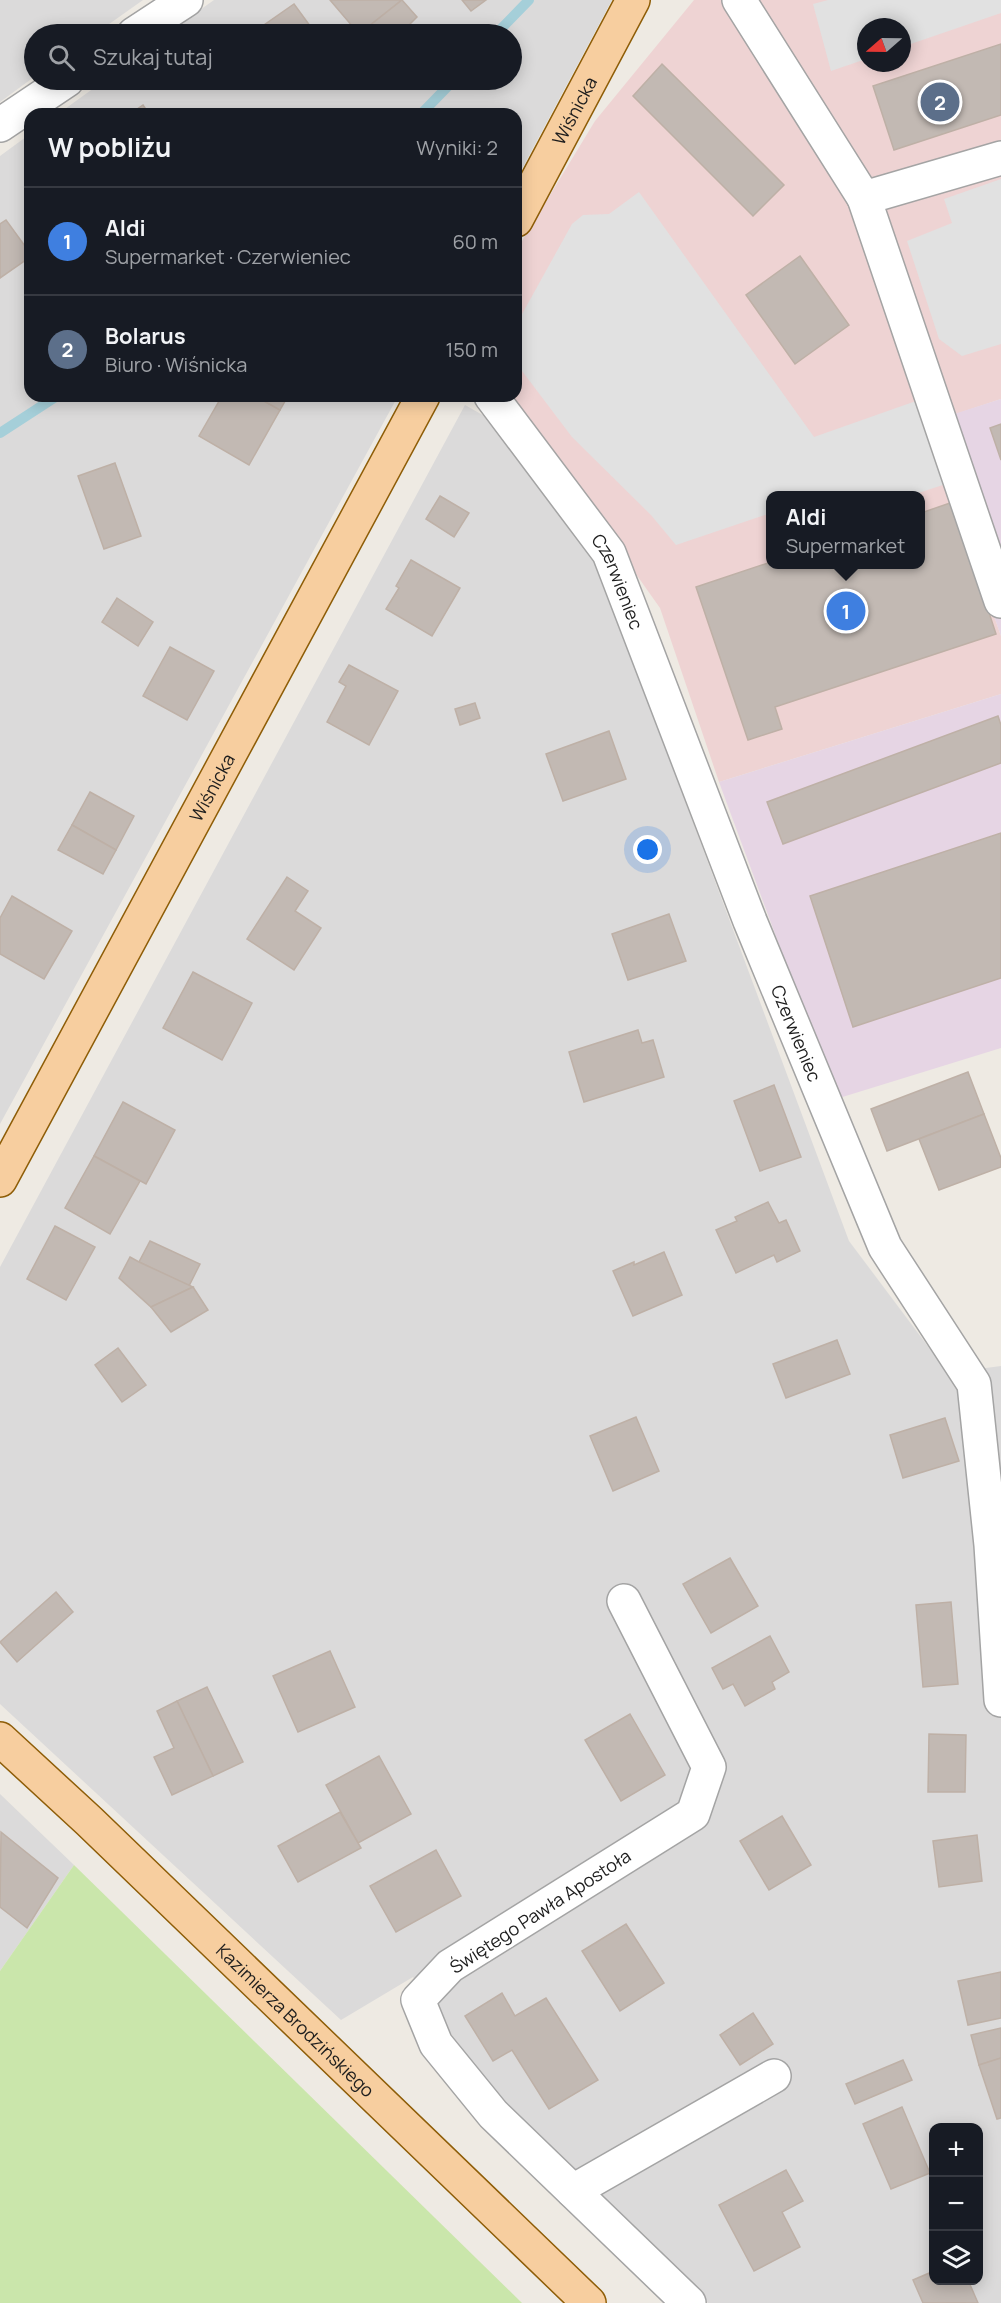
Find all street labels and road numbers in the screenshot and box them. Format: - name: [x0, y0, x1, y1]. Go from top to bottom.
- street label: Wiśnicka: [546, 72, 602, 149]
- street label: Czerwieniec: [586, 529, 649, 633]
- street label: Wiśnicka: [184, 749, 240, 826]
- street label: Czerwieniec: [766, 981, 827, 1085]
- street label: Świętego Pawła Apostoła: [445, 1843, 635, 1979]
- street label: Kazimierza Brodzińskiego: [211, 1938, 380, 2102]

